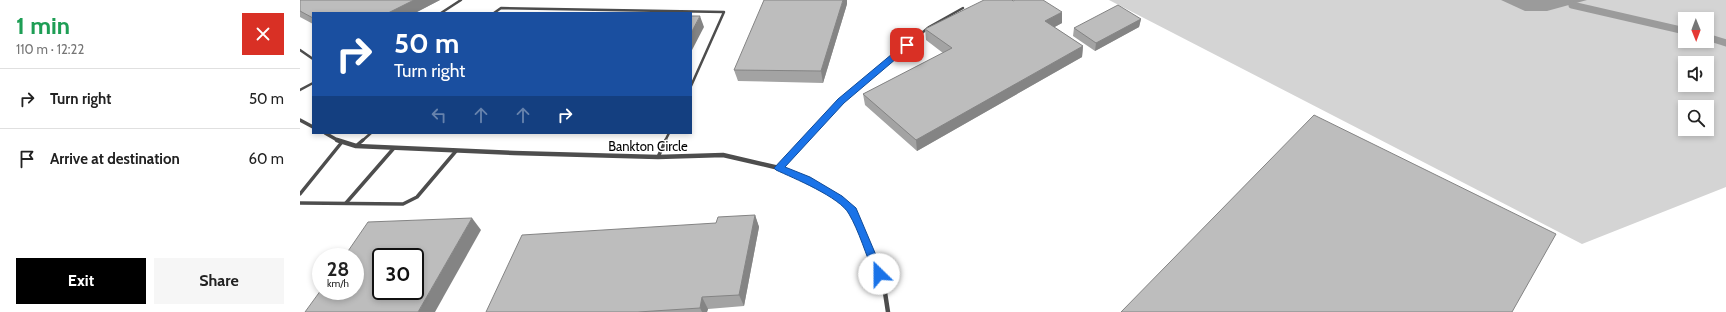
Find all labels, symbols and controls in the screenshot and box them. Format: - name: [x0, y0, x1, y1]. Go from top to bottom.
- text: 1 min: [16, 11, 70, 40]
- north arrow: [1678, 12, 1714, 48]
- map controls: [1678, 12, 1714, 136]
- button: close: [242, 13, 284, 55]
- text: 50 m: [394, 26, 459, 60]
- icon: right: [328, 28, 380, 80]
- pin: [890, 28, 924, 62]
- icon: arrive: [896, 34, 918, 56]
- text: 110 m · 12:22: [16, 41, 84, 57]
- button: sound: [1678, 56, 1714, 92]
- text: Turn right: [394, 60, 465, 82]
- icon: right: [16, 88, 38, 110]
- text: Turn right: [50, 90, 111, 108]
- text: 50 m: [249, 90, 284, 108]
- button: search: [1678, 100, 1714, 136]
- icon: left: [428, 104, 450, 126]
- icon: ahead: [470, 104, 492, 126]
- icon: ahead: [512, 104, 534, 126]
- icon: right: [554, 104, 576, 126]
- street label: Bankton Circle: [608, 138, 688, 154]
- icon: arrive: [16, 148, 38, 170]
- text: Arrive at destination: [50, 150, 180, 168]
- text: 60 m: [248, 150, 284, 168]
- speed limit sign: 30: [372, 248, 424, 300]
- position arrow: [858, 253, 900, 295]
- text: 28: [327, 257, 349, 281]
- button: Exit: [16, 258, 146, 304]
- button: Share: [154, 258, 284, 304]
- text: km/h: [327, 277, 349, 290]

